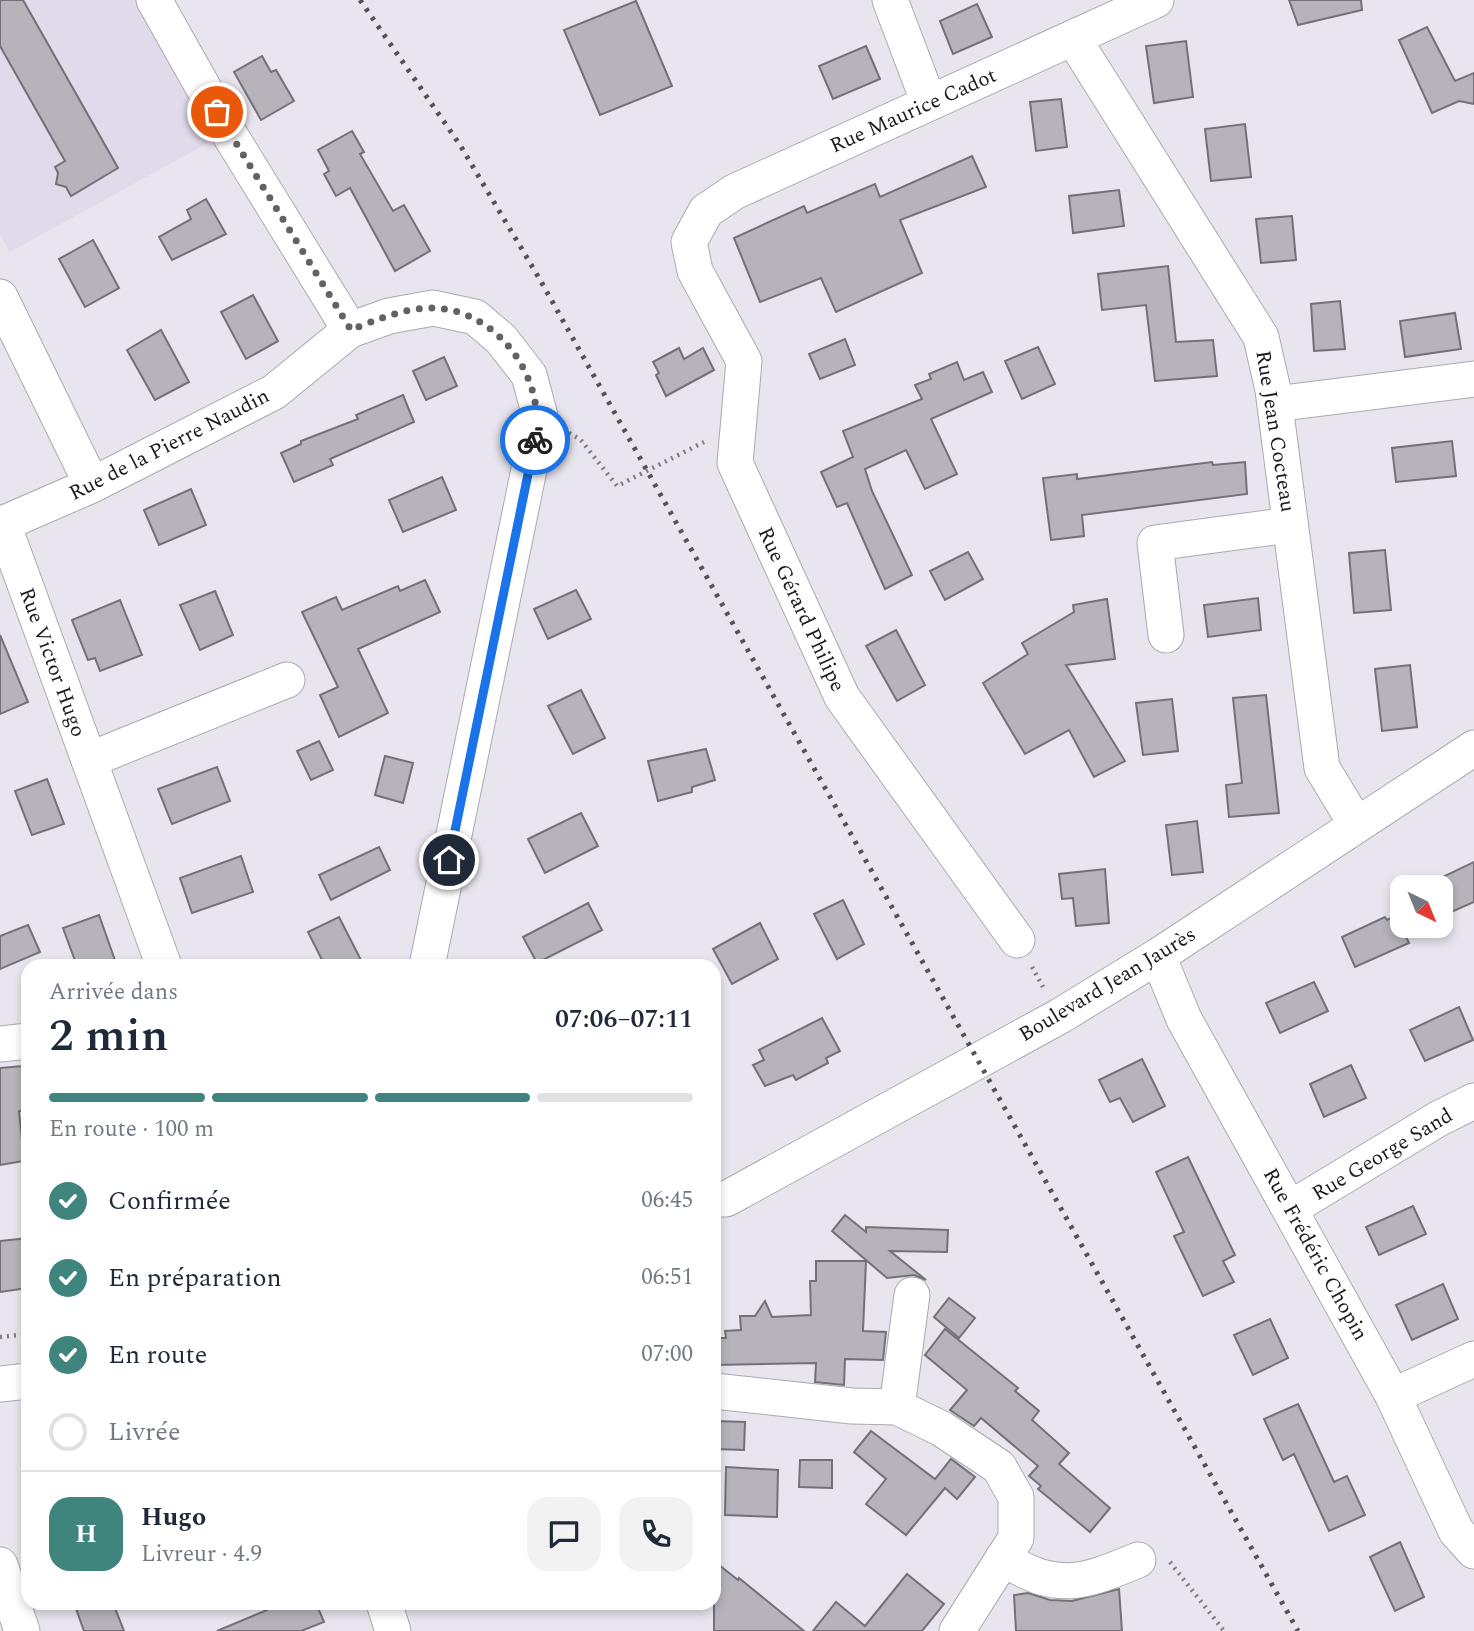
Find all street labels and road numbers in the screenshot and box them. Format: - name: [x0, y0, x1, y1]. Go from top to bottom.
- street label: Rue Maurice Cadot: [825, 60, 1002, 162]
- street label: Rue Jean Cocteau: [1246, 348, 1304, 515]
- street label: Rue de la Pierre Naudin: [64, 380, 275, 509]
- street label: Rue Gérard Philipe: [749, 522, 853, 697]
- street label: Rue Victor Hugo: [10, 583, 94, 742]
- street label: Boulevard Jean Jaurès: [1013, 919, 1202, 1051]
- street label: Rue George Sand: [1306, 1100, 1459, 1210]
- street label: Rue Frédéric Chopin: [1254, 1162, 1376, 1347]

